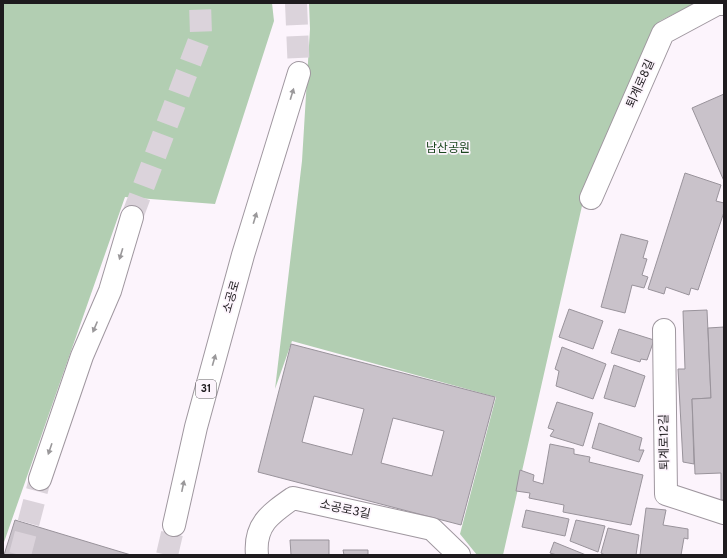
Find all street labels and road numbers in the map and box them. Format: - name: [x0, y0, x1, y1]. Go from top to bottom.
- street label: 퇴계로8길: [623, 57, 659, 111]
- street label: 소공로: [220, 279, 244, 315]
- road number: 31: [196, 380, 216, 398]
- street label: 퇴계로12길: [657, 414, 673, 470]
- street label: 소공로3길: [318, 497, 372, 523]

